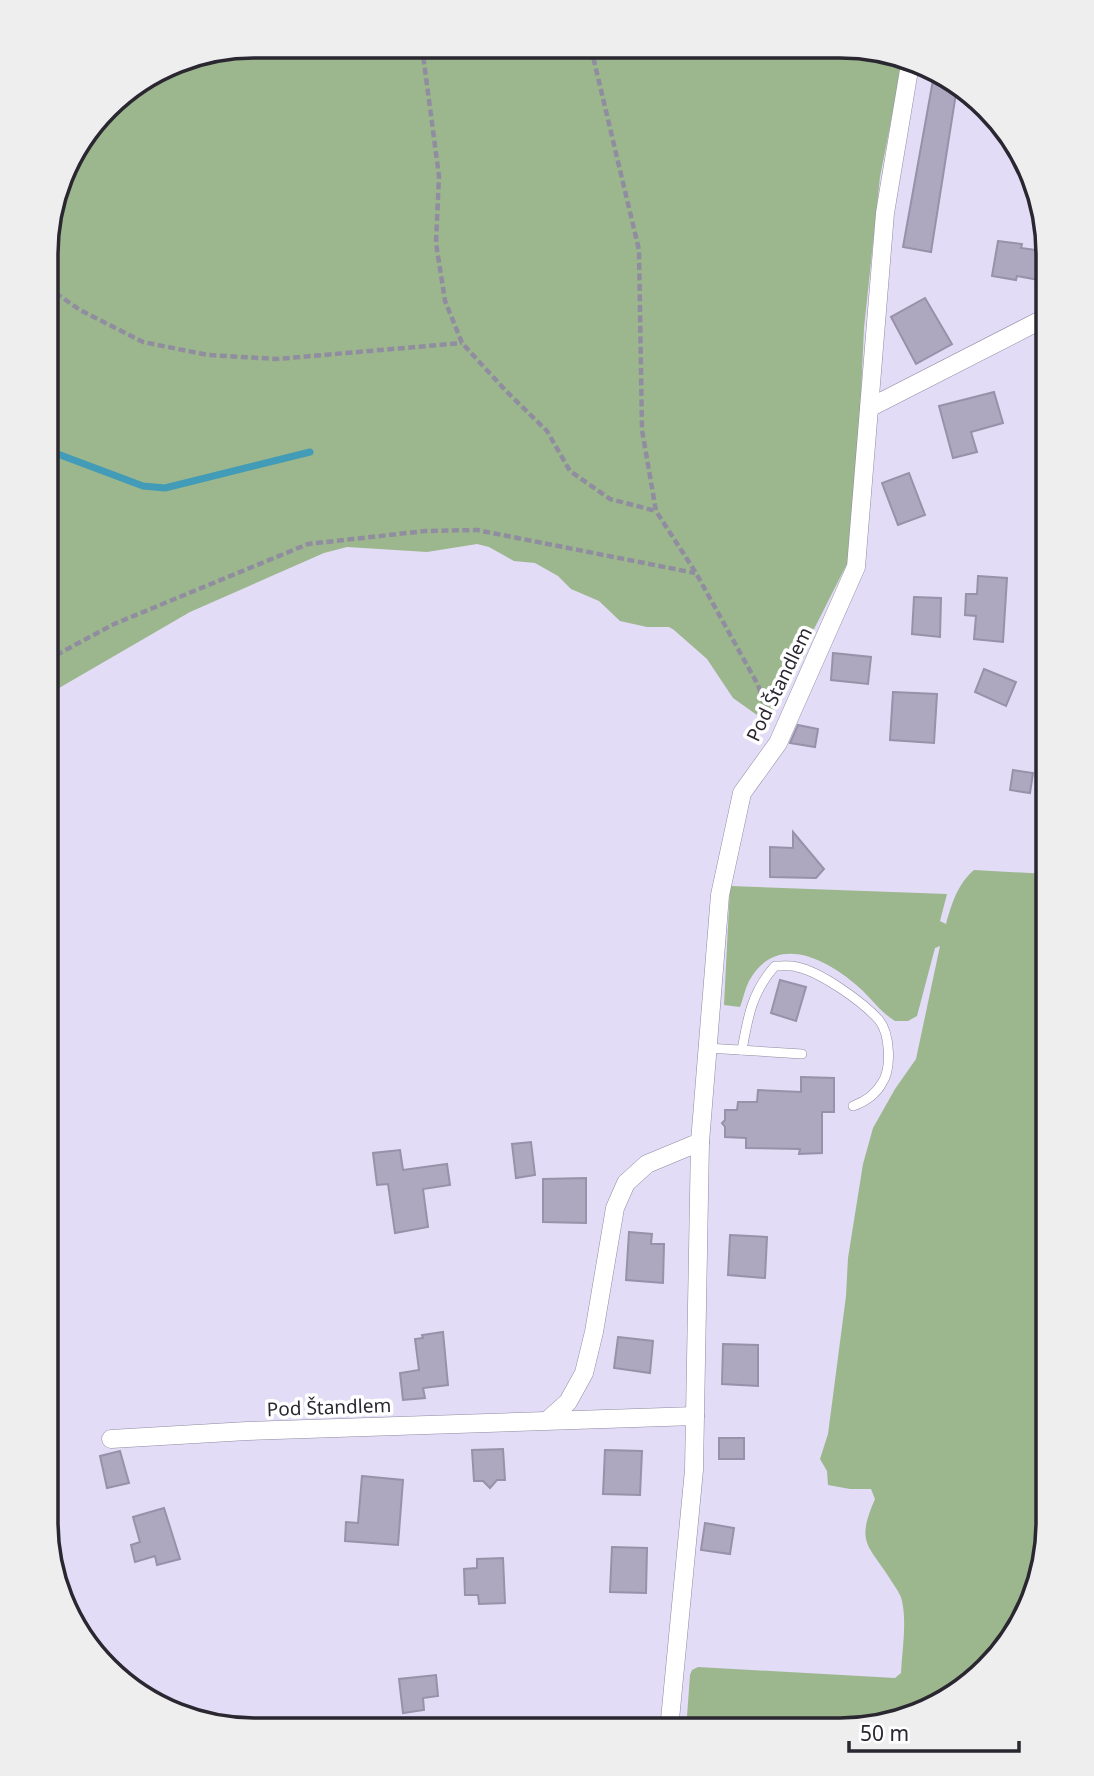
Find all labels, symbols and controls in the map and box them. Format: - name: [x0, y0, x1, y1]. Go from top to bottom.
- street label: Pod Štandlem: [740, 622, 818, 746]
- street label: Pod Štandlem: [266, 1392, 392, 1422]
- scale bar: [849, 1710, 1019, 1754]
- text: 50 m: [860, 1719, 909, 1747]

